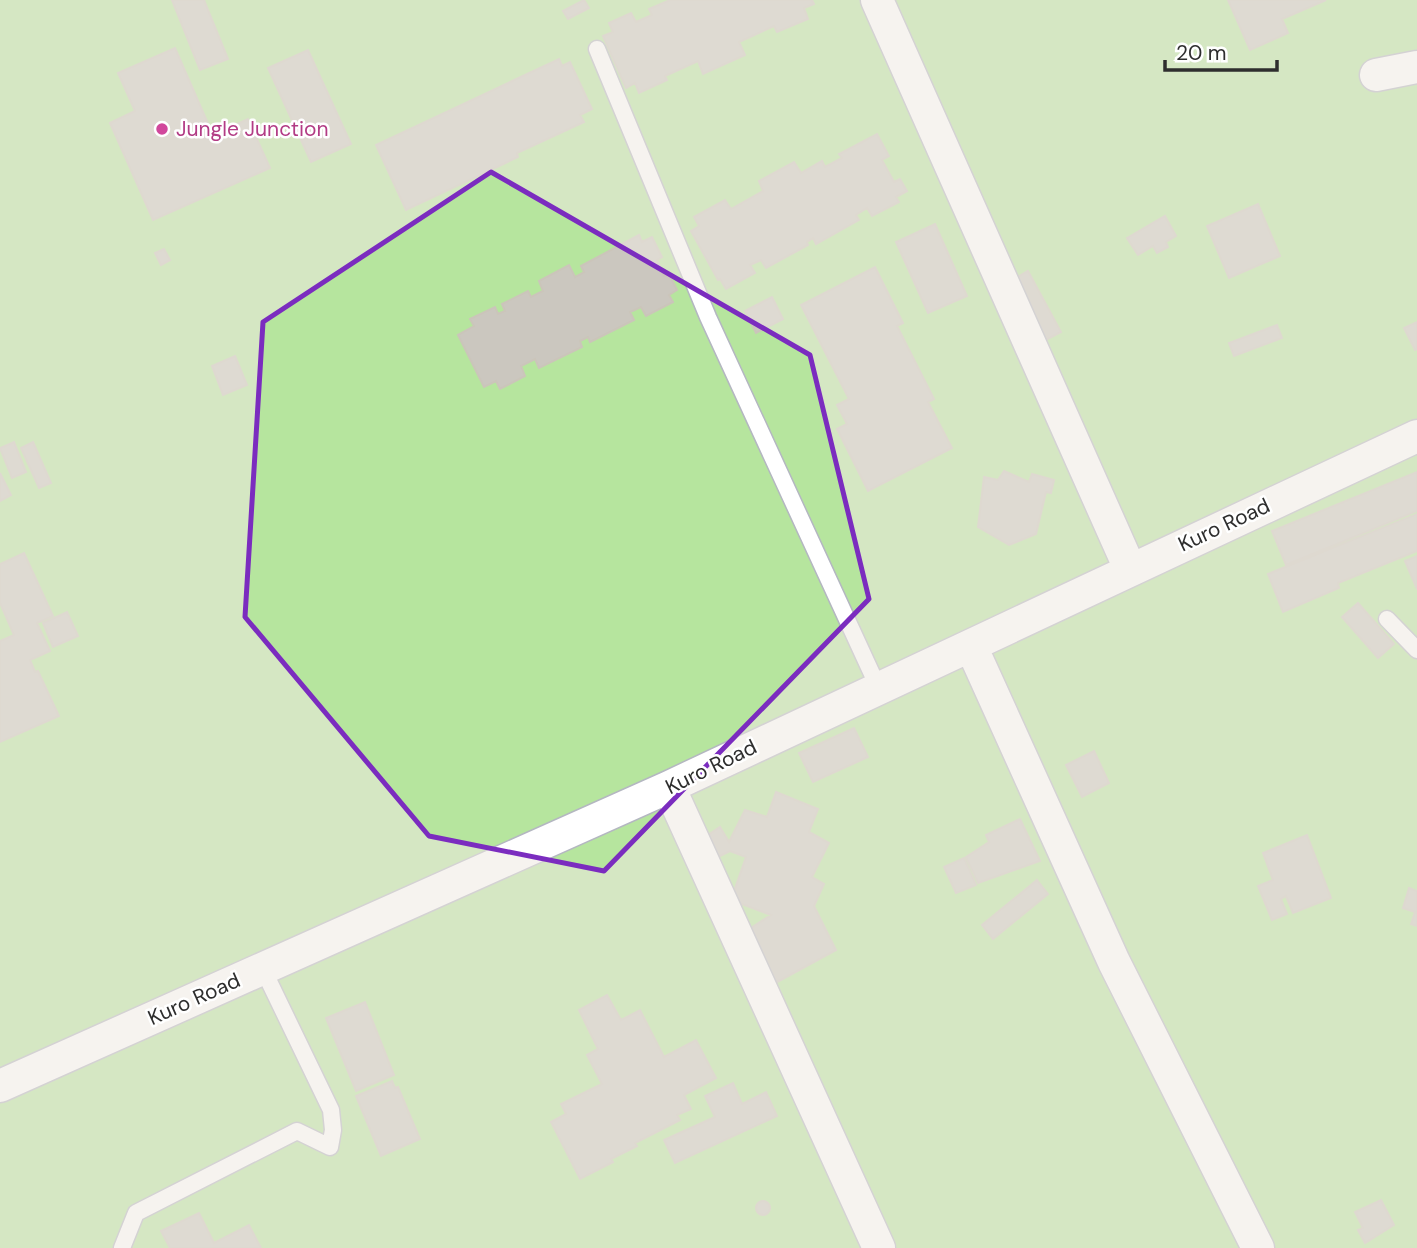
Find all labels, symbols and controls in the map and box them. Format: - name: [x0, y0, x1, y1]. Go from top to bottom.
- scale bar: [1165, 28, 1277, 72]
- text: 20 m: [1176, 39, 1227, 67]
- place label: Jungle Junction: [176, 115, 329, 143]
- marker: Jungle Junction: [154, 121, 170, 137]
- street label: Kuro Road: [1174, 492, 1274, 558]
- street label: Kuro Road: [661, 733, 761, 801]
- street label: Kuro Road: [143, 966, 245, 1032]

